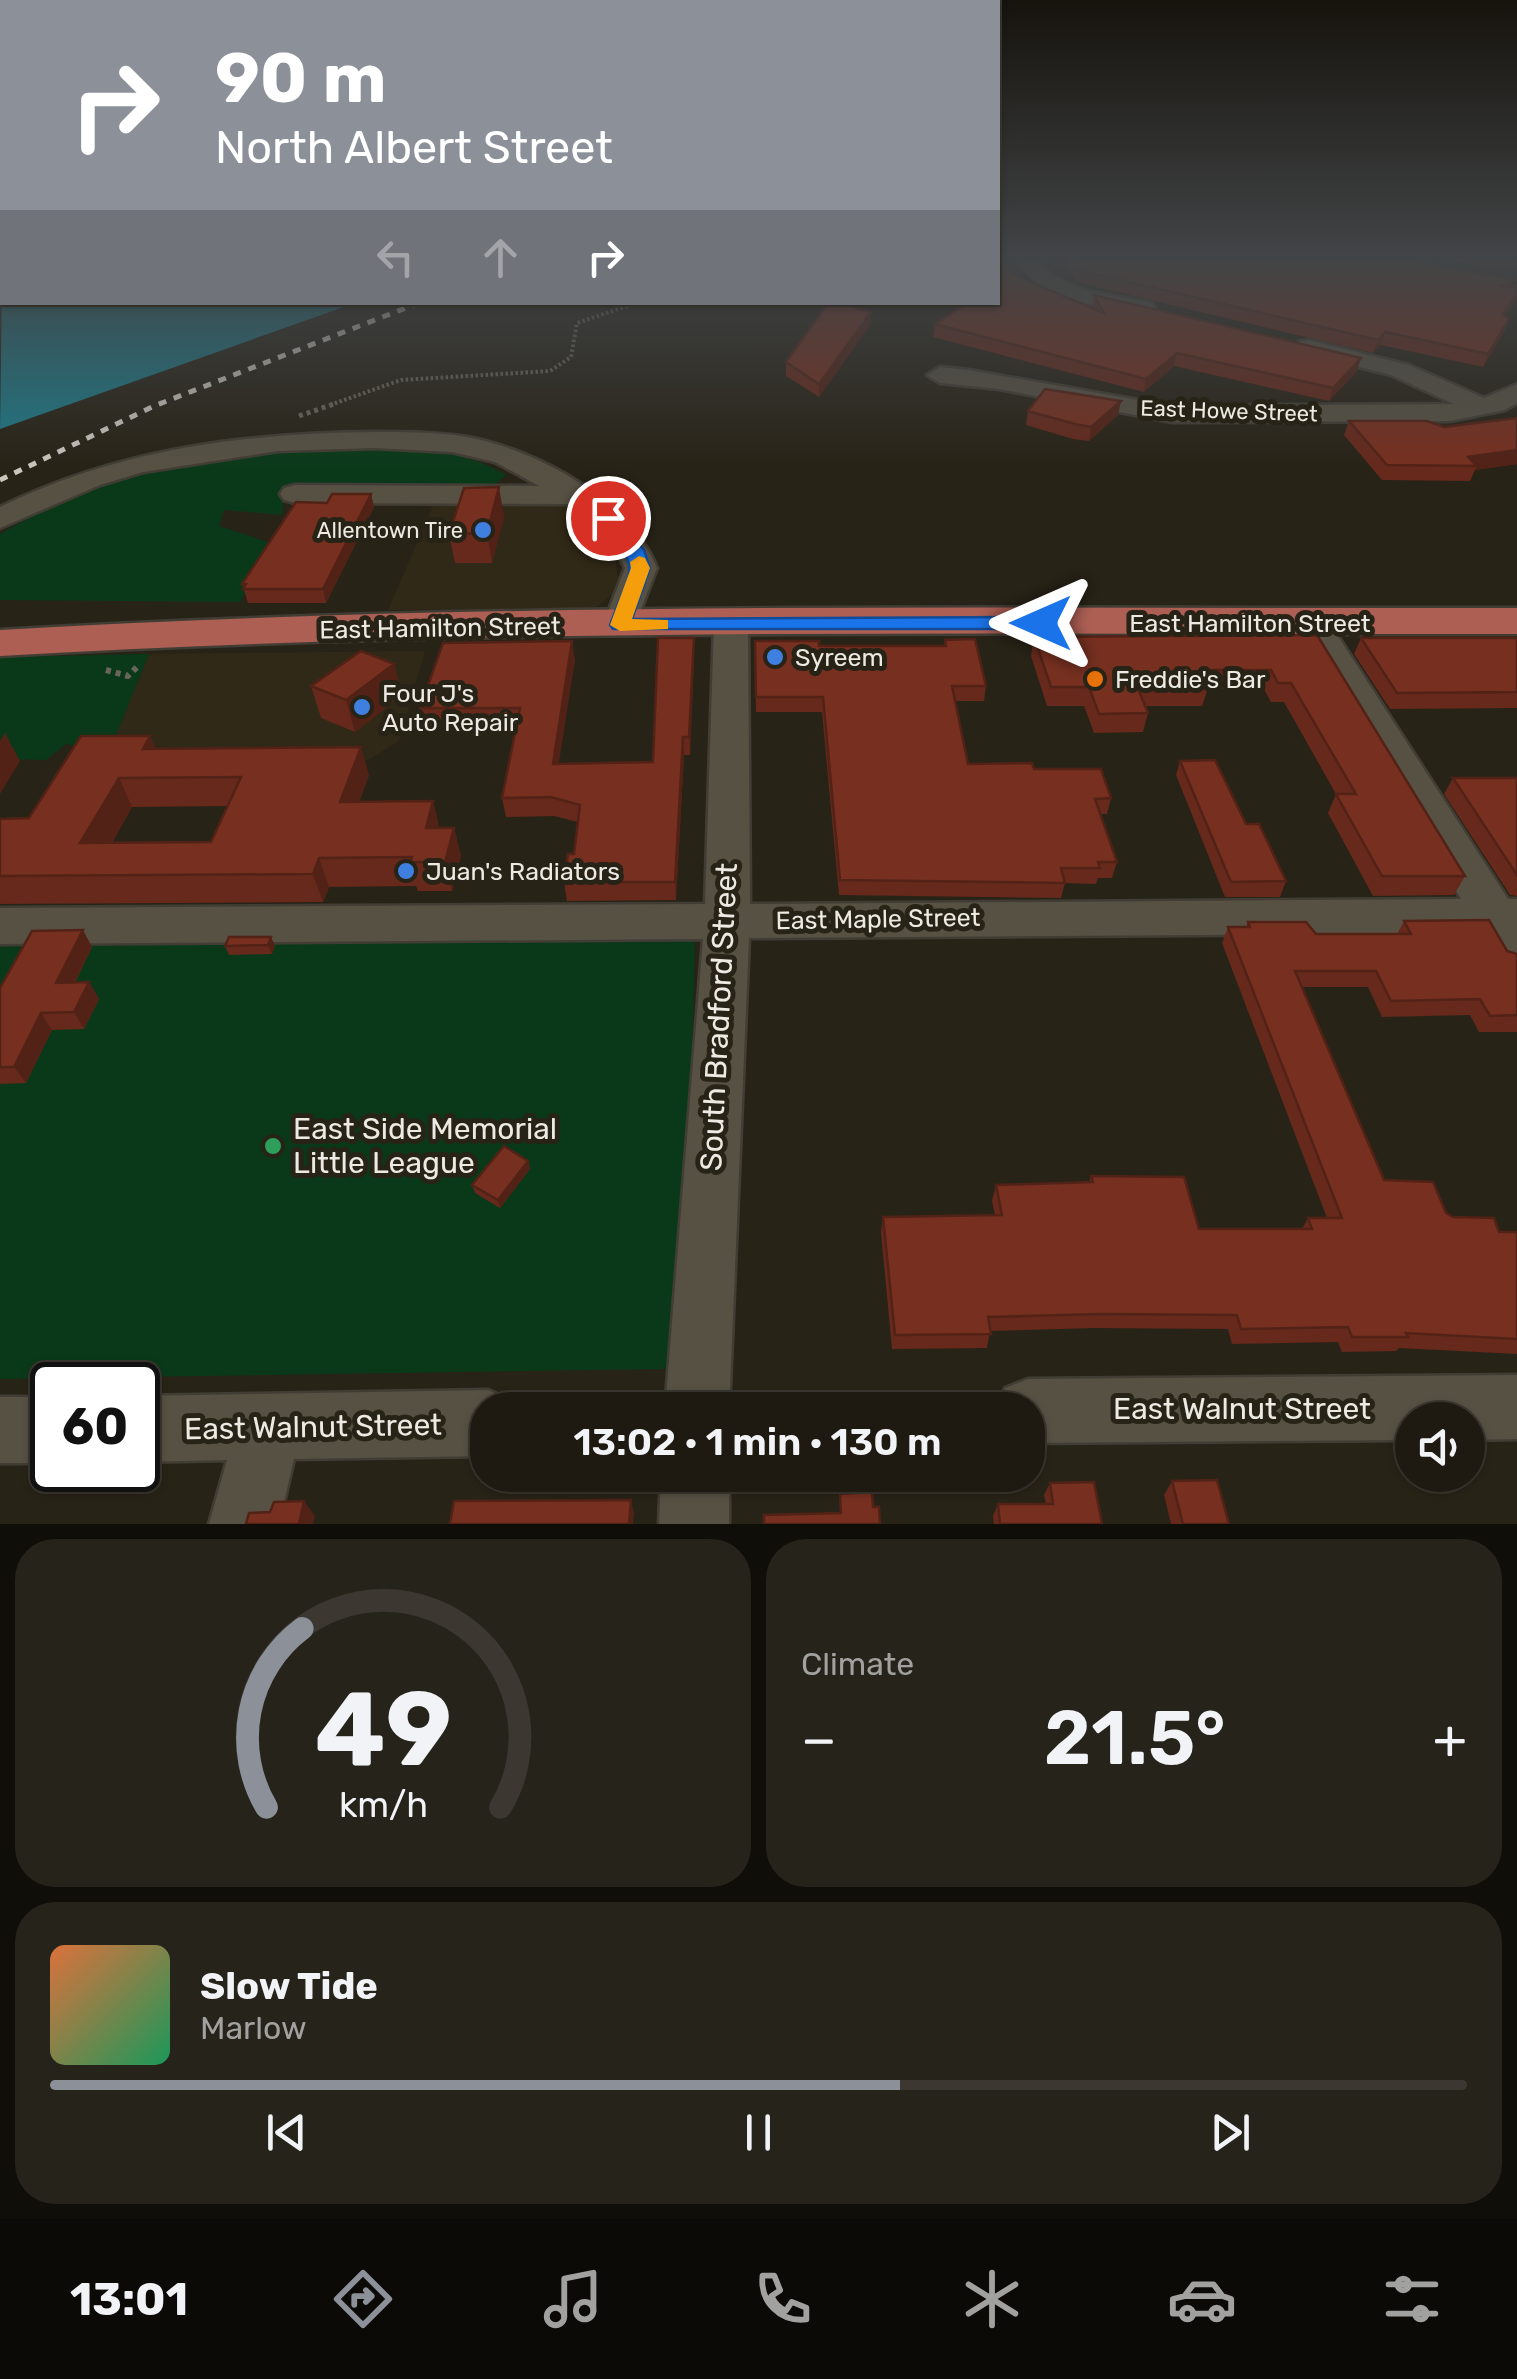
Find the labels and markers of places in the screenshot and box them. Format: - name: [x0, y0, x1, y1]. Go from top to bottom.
- pin: [566, 476, 651, 561]
- place label: Allentown Tire: [317, 517, 463, 544]
- marker: Allentown Tire: [472, 519, 494, 541]
- place label: Syreem: [795, 643, 884, 672]
- marker: Syreem: [764, 646, 786, 668]
- place label: Freddie's Bar: [1115, 665, 1266, 694]
- marker: Freddie's Bar: [1084, 668, 1106, 690]
- place label: Four J's Auto Repair: [382, 679, 519, 737]
- marker: Four J's Auto Repair: [351, 696, 373, 718]
- place label: Juan's Radiators: [426, 857, 620, 886]
- marker: Juan's Radiators: [395, 860, 417, 882]
- place label: East Side Memorial Little League: [293, 1111, 557, 1181]
- marker: East Side Memorial Little League: [262, 1135, 284, 1157]

